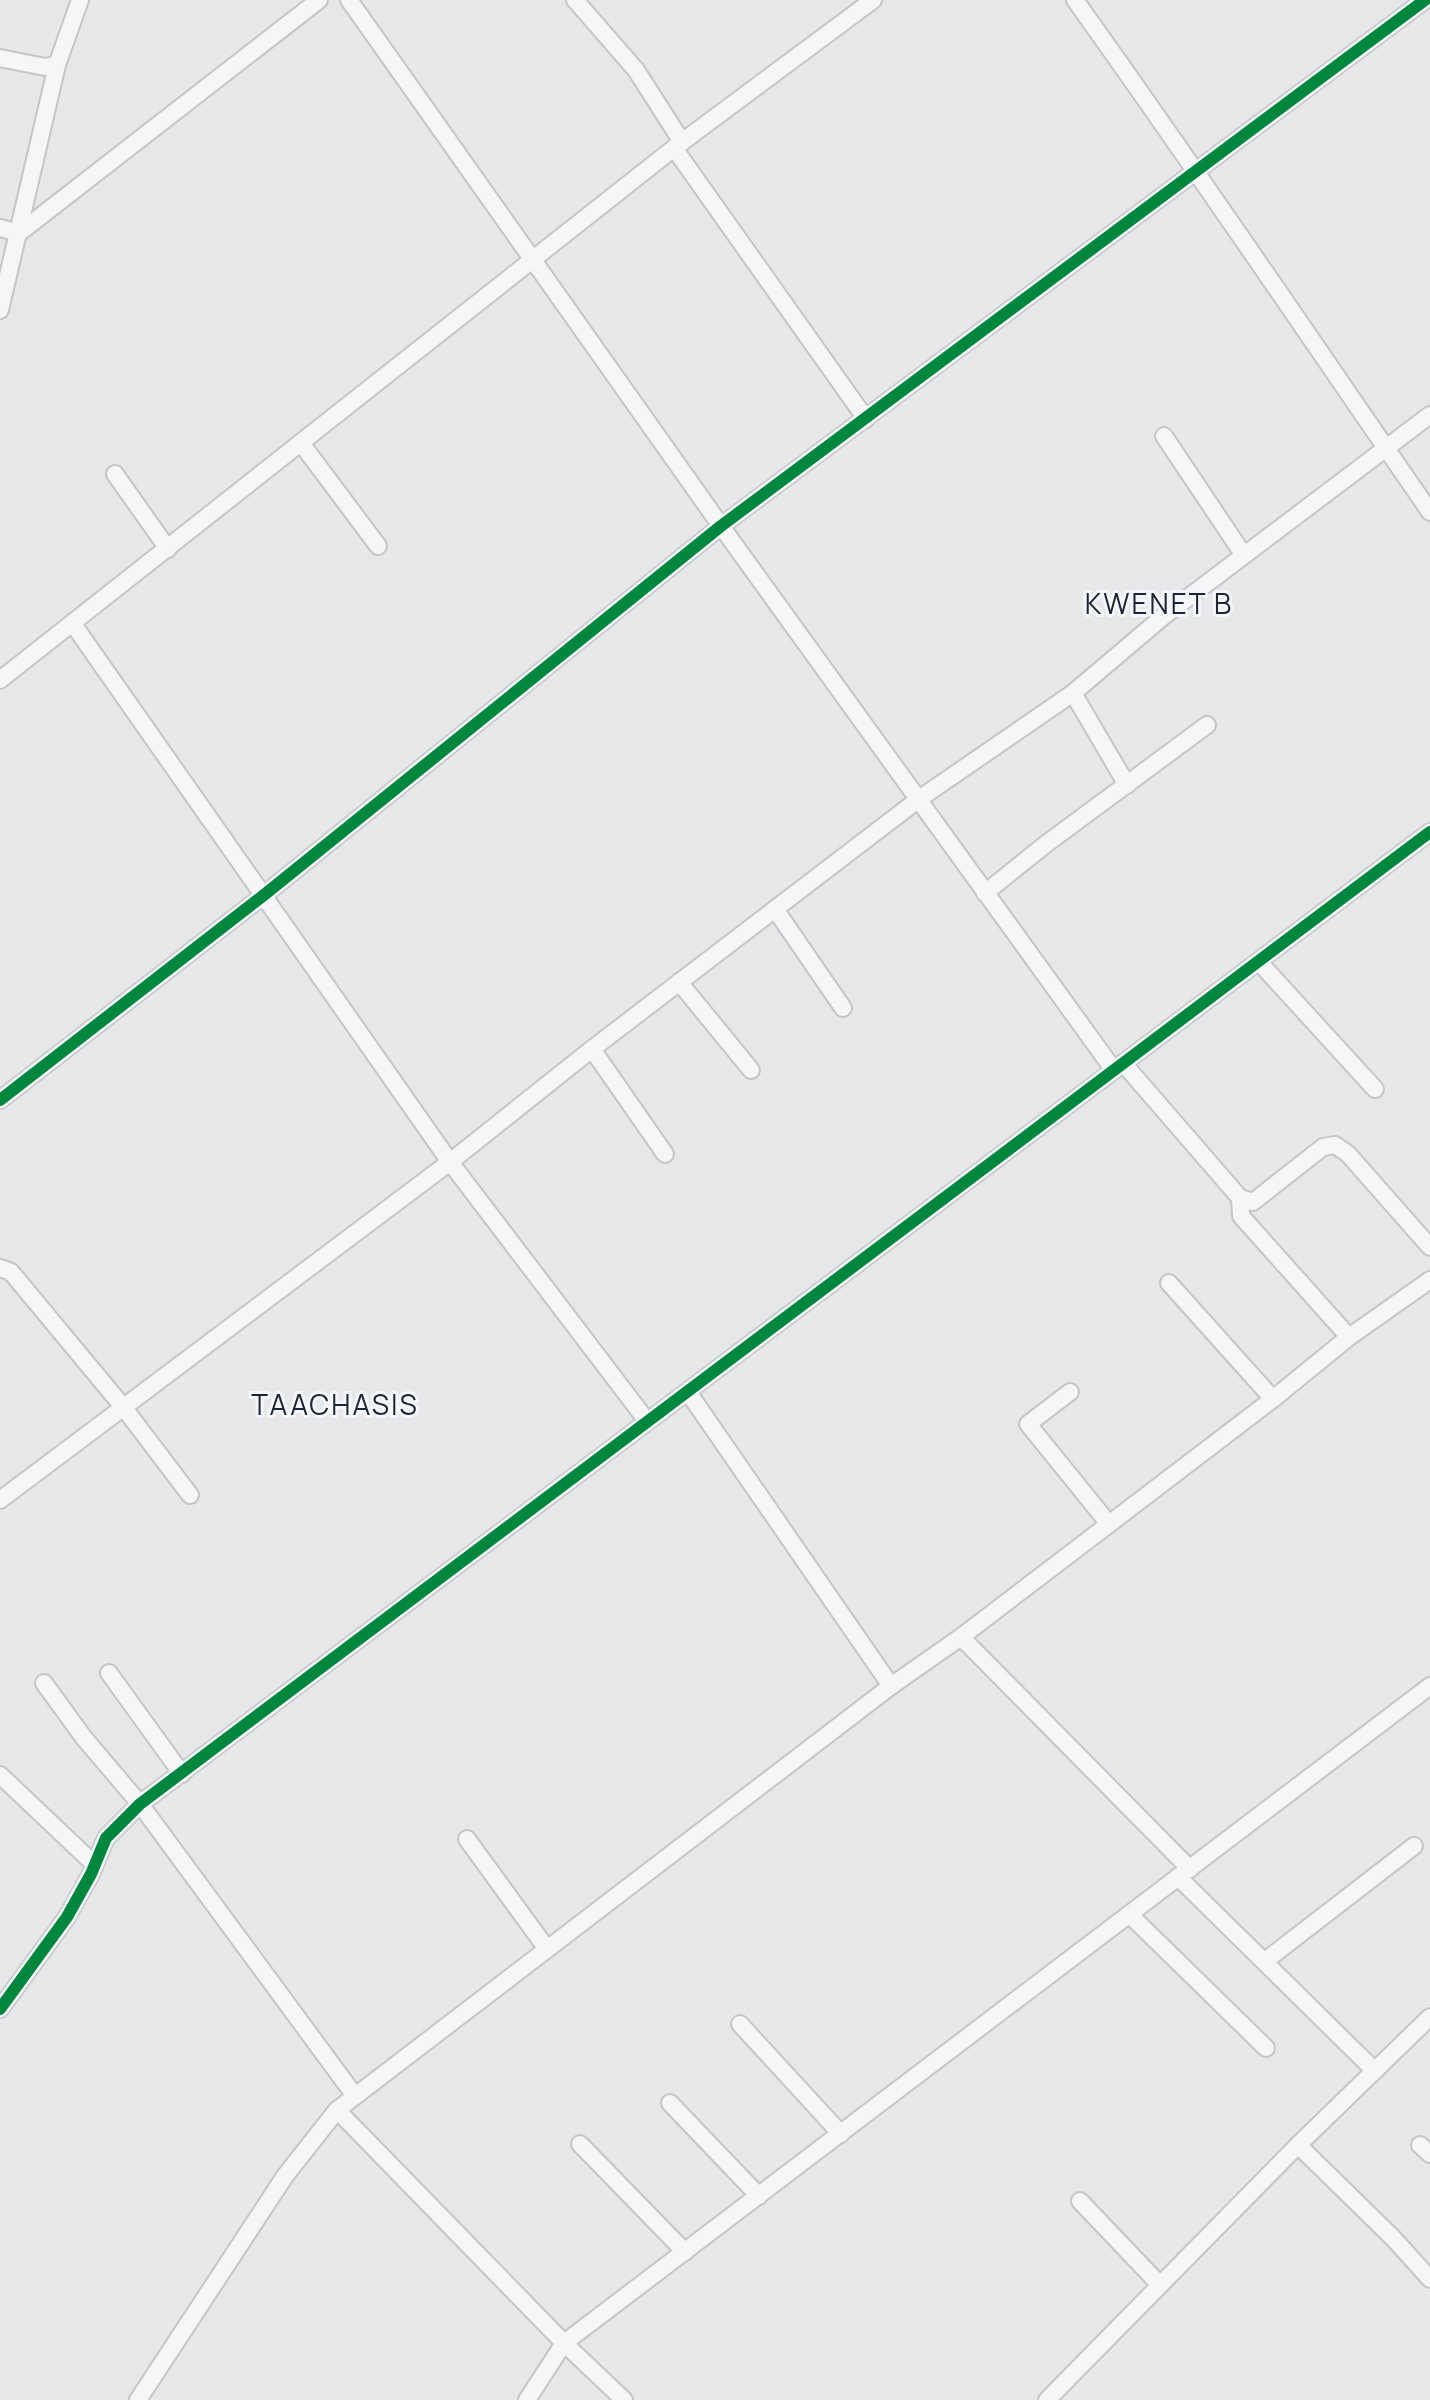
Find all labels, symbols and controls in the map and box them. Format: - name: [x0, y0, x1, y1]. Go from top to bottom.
- district label: KWENET B: [1085, 584, 1233, 622]
- district label: TAACHASIS: [251, 1385, 419, 1423]

